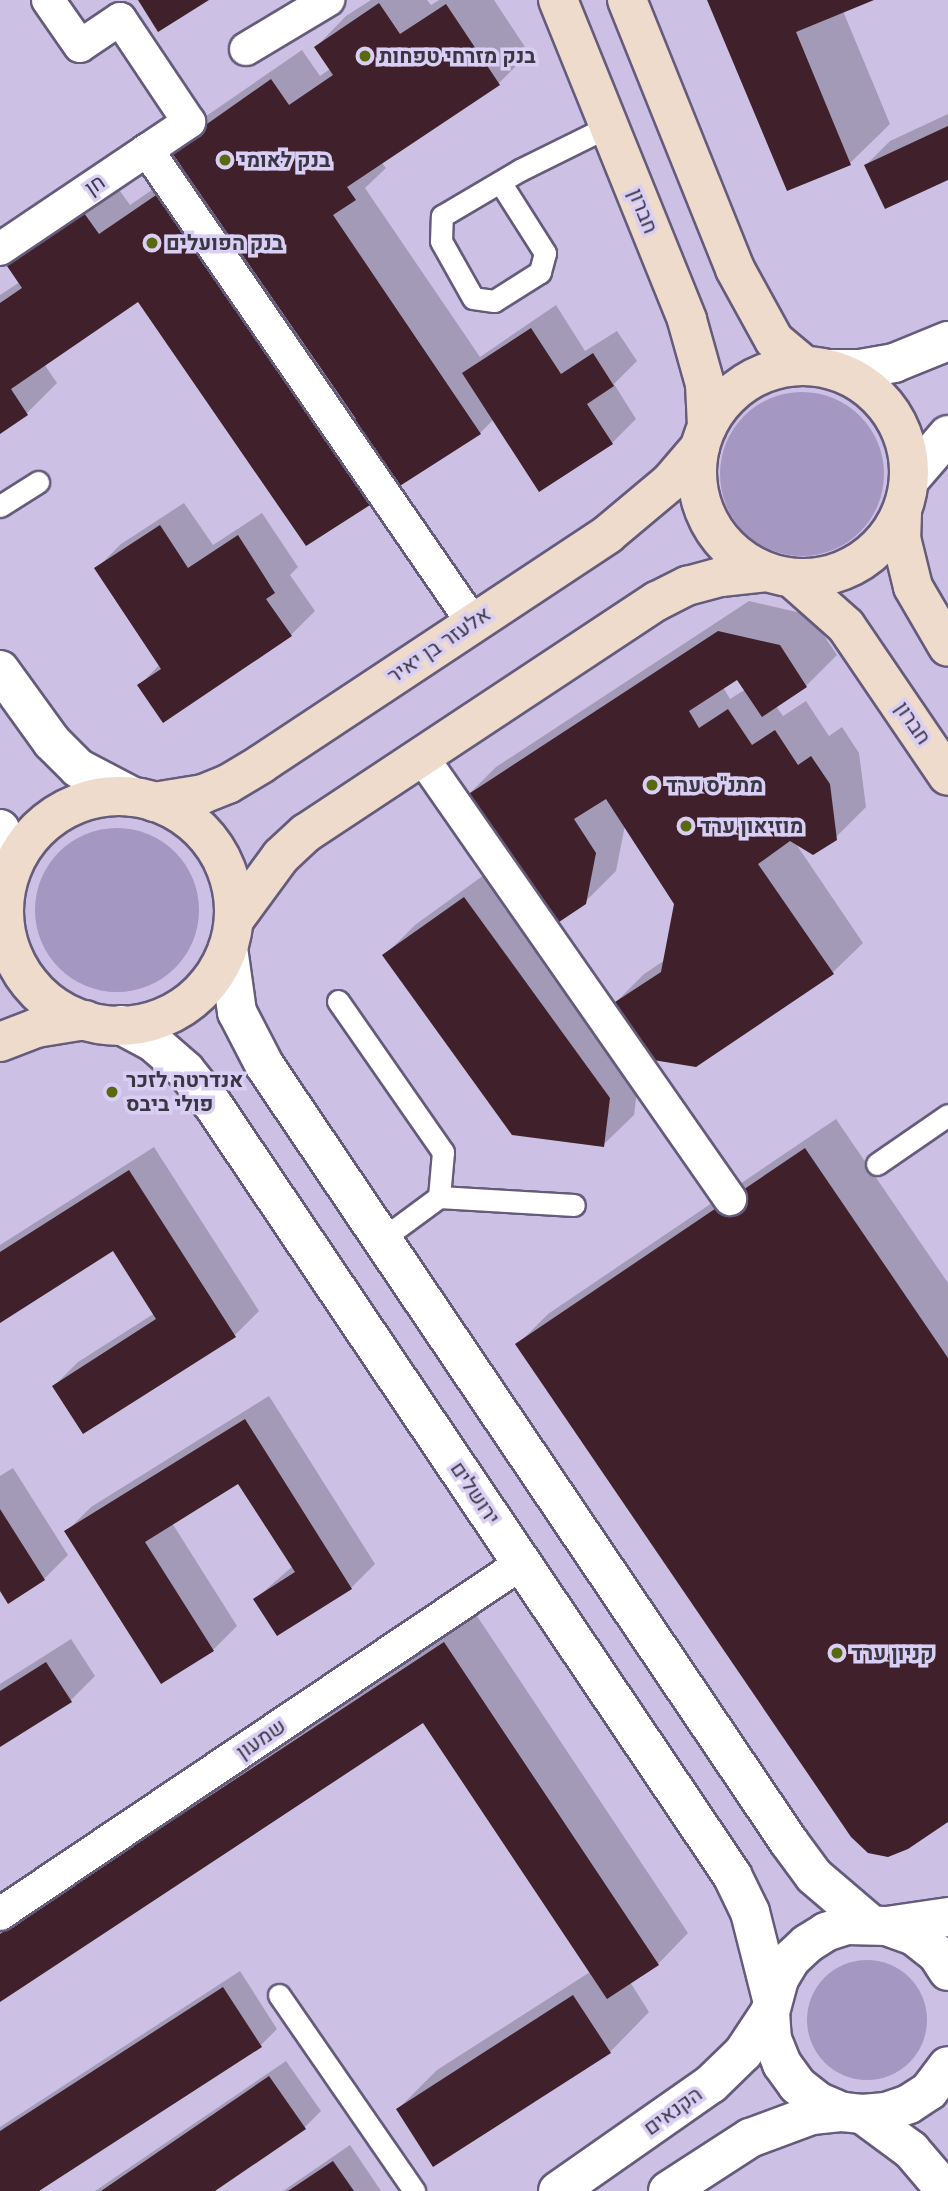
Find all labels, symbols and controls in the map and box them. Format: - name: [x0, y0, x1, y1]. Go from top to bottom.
- place label: בנק מזרחי טפחות: [379, 43, 536, 69]
- marker: בנק מזרחי טפחות: [357, 48, 373, 64]
- place label: בנק לאומי: [239, 147, 330, 173]
- marker: בנק לאומי: [217, 152, 233, 168]
- street label: חן: [80, 169, 110, 201]
- street label: חברון: [623, 185, 663, 237]
- place label: בנק הפועלים: [166, 230, 283, 256]
- marker: בנק הפועלים: [144, 235, 160, 251]
- street label: אלעזר בן יאיר: [383, 601, 495, 689]
- street label: חברון: [890, 697, 936, 749]
- place label: מתנ"ס ערד: [666, 772, 763, 798]
- marker: מתנ"ס ערד: [644, 777, 660, 793]
- place label: מוזיאון ערד: [700, 813, 803, 839]
- marker: מוזיאון ערד: [678, 818, 694, 834]
- place label: אנדרטה לזכר פולי ביבס: [126, 1067, 243, 1117]
- marker: אנדרטה לזכר פולי ביבס: [104, 1084, 120, 1100]
- street label: ירושלים: [445, 1457, 505, 1529]
- place label: קניון ערד: [851, 1640, 934, 1666]
- marker: קניון ערד: [829, 1645, 845, 1661]
- street label: שמעון: [231, 1713, 291, 1765]
- street label: הקנאים: [639, 2081, 707, 2141]

